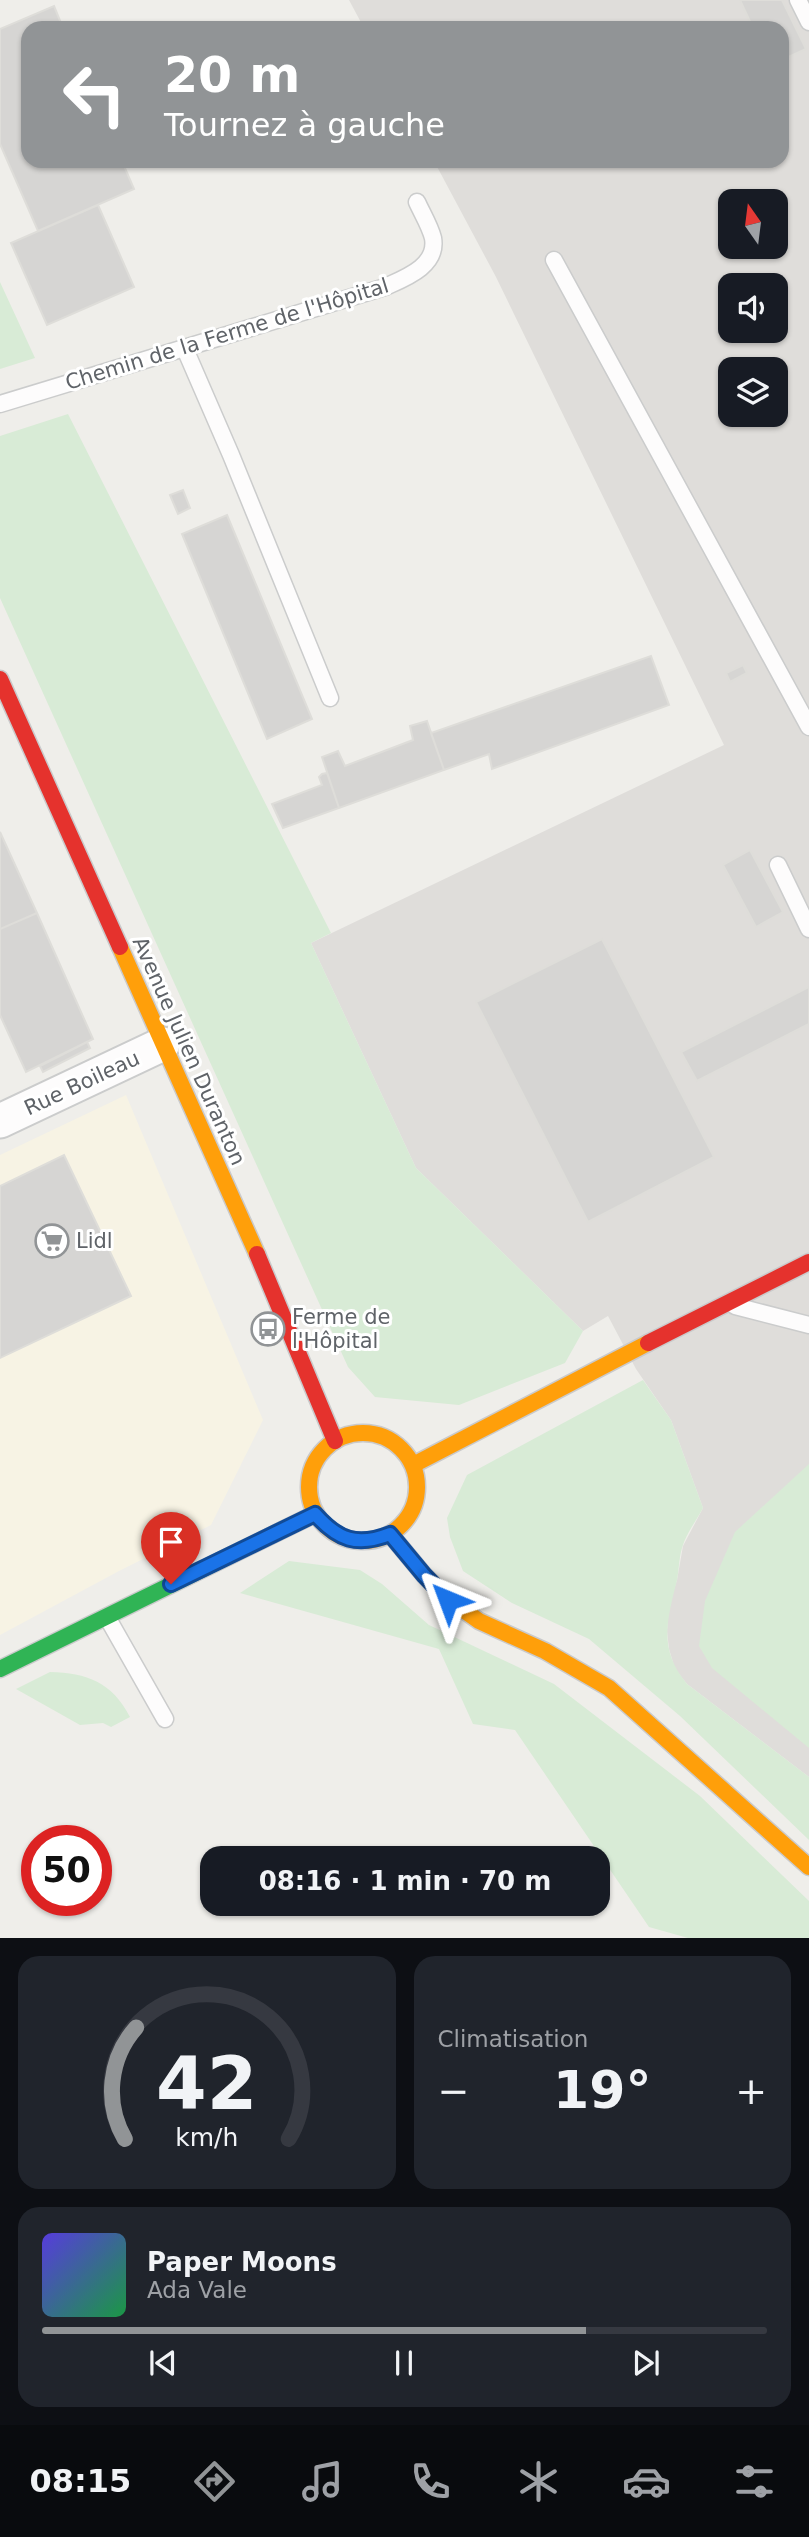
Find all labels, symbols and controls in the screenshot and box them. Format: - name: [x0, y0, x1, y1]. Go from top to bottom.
- text: 20 m: [164, 47, 300, 104]
- icon: left: [49, 49, 140, 140]
- text: Tournez à gauche: [164, 106, 445, 144]
- north arrow: [718, 189, 788, 259]
- map controls: [718, 189, 788, 427]
- street label: Chemin de la Ferme de l'Hôpital: [62, 273, 392, 395]
- button: sound: [718, 273, 788, 343]
- button: layers: [718, 357, 788, 427]
- street label: Avenue Julien Duranton: [128, 933, 250, 1169]
- street label: Rue Boileau: [20, 1046, 144, 1120]
- supermarket icon: Lidl: [33, 1222, 71, 1260]
- place label: Lidl: [76, 1229, 113, 1253]
- place label: Ferme de l'Hôpital: [292, 1305, 390, 1353]
- bus stop icon: Ferme de l'Hôpital: [249, 1310, 287, 1348]
- pin: [141, 1512, 201, 1584]
- icon: arrive: [152, 1523, 190, 1561]
- position arrow: [411, 1563, 485, 1637]
- speed limit sign: 50: [21, 1825, 112, 1916]
- text: 08:16 · 1 min · 70 m: [259, 1866, 551, 1896]
- text: Climatisation: [438, 2026, 588, 2052]
- text: 42: [156, 2041, 257, 2126]
- text: 19°: [553, 2060, 651, 2120]
- text: −: [438, 2069, 469, 2113]
- text: +: [735, 2069, 767, 2113]
- text: km/h: [175, 2122, 238, 2151]
- text: Paper Moons: [147, 2247, 337, 2277]
- text: Ada Vale: [147, 2277, 247, 2303]
- icon: previous: [144, 2344, 182, 2382]
- icon: pause: [385, 2344, 423, 2382]
- icon: next: [627, 2344, 665, 2382]
- icon: directions: [190, 2457, 239, 2506]
- icon: music: [298, 2457, 347, 2506]
- icon: phone: [406, 2457, 455, 2506]
- icon: climate: [514, 2457, 563, 2506]
- icon: car: [622, 2457, 671, 2506]
- icon: filters: [730, 2457, 779, 2506]
- text: 08:15: [30, 2462, 131, 2500]

